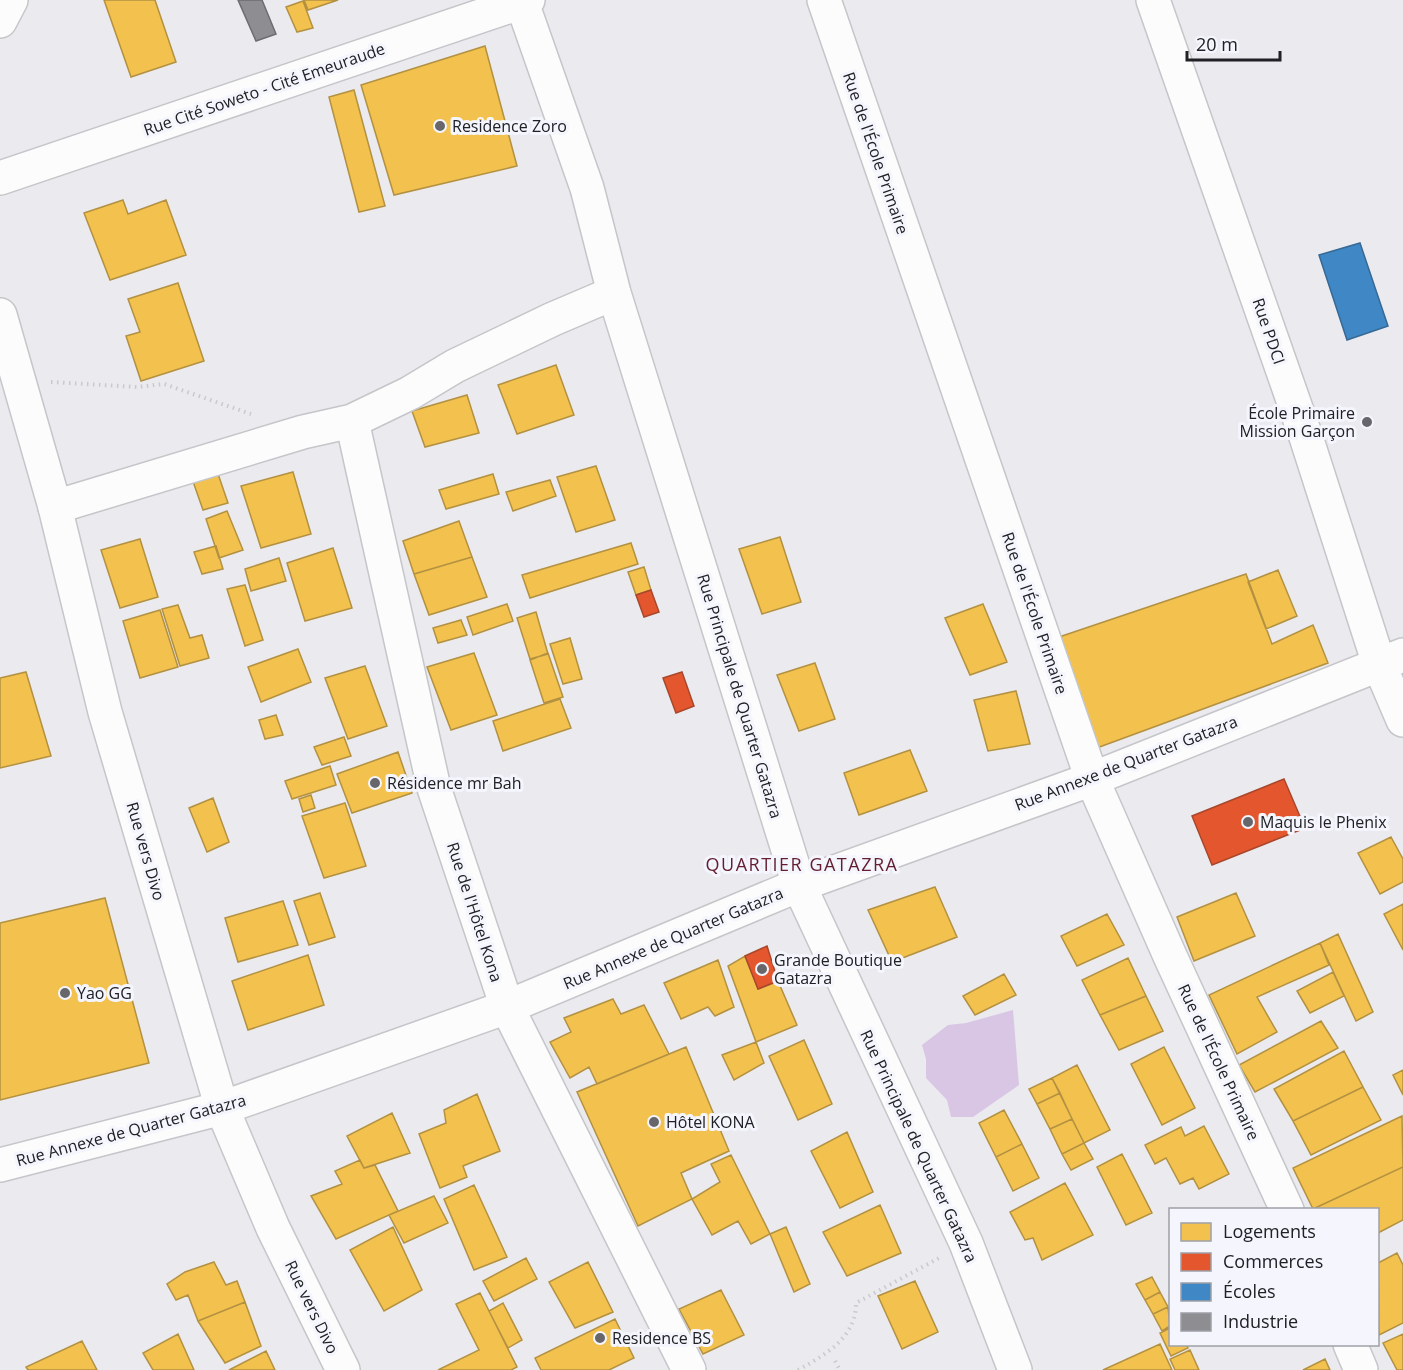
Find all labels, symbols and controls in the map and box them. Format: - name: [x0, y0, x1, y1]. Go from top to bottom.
- scale bar: [1187, 24, 1280, 62]
- text: 20 m: [1196, 32, 1238, 56]
- street label: Rue Cité Soweto - Cité Emeuraude: [140, 37, 388, 141]
- street label: Rue de l'École Primaire: [838, 69, 914, 237]
- place label: Residence Zoro: [452, 115, 567, 137]
- marker: Residence Zoro: [433, 119, 447, 133]
- street label: Rue PDCI: [1247, 295, 1291, 367]
- place label: École Primaire Mission Garçon: [1240, 402, 1355, 442]
- marker: École Primaire Mission Garçon: [1360, 415, 1374, 429]
- street label: Rue de l'École Primaire: [997, 529, 1073, 697]
- street label: Rue Principale de Quarter Gatazra: [692, 571, 788, 821]
- street label: Rue Annexe de Quarter Gatazra: [1011, 710, 1241, 816]
- place label: Résidence mr Bah: [387, 772, 521, 794]
- marker: Résidence mr Bah: [368, 776, 382, 790]
- street label: Rue vers Divo: [121, 799, 171, 903]
- place label: Maquis le Phenix: [1260, 811, 1387, 833]
- marker: Maquis le Phenix: [1241, 815, 1255, 829]
- street label: Rue de l'Hôtel Kona: [442, 839, 508, 985]
- district label: QUARTIER GATAZRA: [706, 852, 898, 876]
- street label: Rue Annexe de Quarter Gatazra: [560, 882, 786, 994]
- place label: Grande Boutique Gatazra: [774, 949, 902, 989]
- marker: Grande Boutique Gatazra: [755, 962, 769, 976]
- street label: Rue de l'École Primaire: [1173, 980, 1265, 1144]
- place label: Yao GG: [77, 982, 132, 1004]
- marker: Yao GG: [58, 986, 72, 1000]
- street label: Rue Principale de Quarter Gatazra: [855, 1026, 983, 1266]
- street label: Rue Annexe de Quarter Gatazra: [14, 1089, 248, 1171]
- place label: Hôtel KONA: [666, 1111, 756, 1133]
- marker: Hôtel KONA: [647, 1115, 661, 1129]
- legend: [1169, 1208, 1379, 1346]
- text: Logements: [1223, 1219, 1316, 1243]
- text: Commerces: [1223, 1249, 1323, 1273]
- street label: Rue vers Divo: [280, 1257, 344, 1357]
- text: Écoles: [1223, 1279, 1276, 1303]
- text: Industrie: [1223, 1309, 1298, 1333]
- place label: Residence BS: [612, 1327, 711, 1349]
- marker: Residence BS: [593, 1331, 607, 1345]

